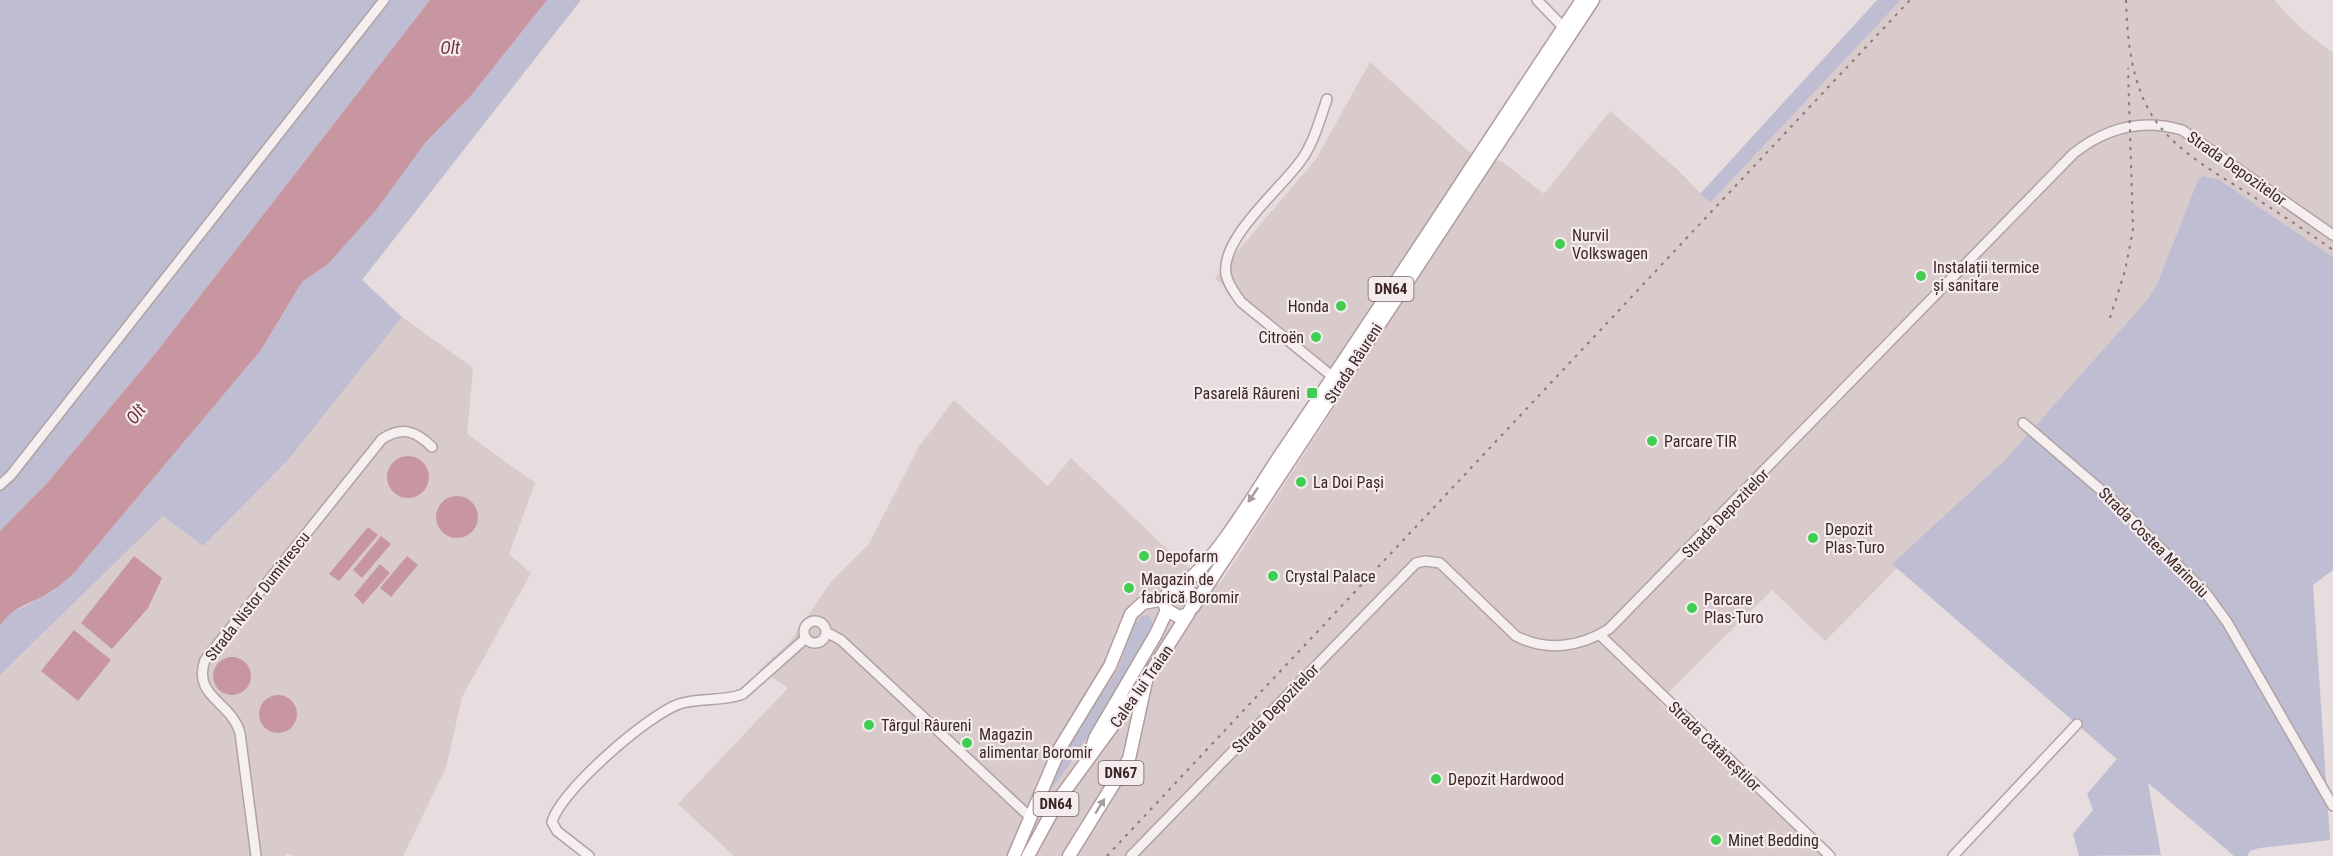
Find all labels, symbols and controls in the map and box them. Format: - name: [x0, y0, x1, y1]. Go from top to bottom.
- water label: Olt: [440, 37, 461, 58]
- street label: Strada Depozitelor: [2184, 127, 2290, 210]
- place label: Nurvil Volkswagen: [1572, 226, 1648, 263]
- marker: Nurvil Volkswagen: [1553, 237, 1567, 251]
- place label: Instalații termice și sanitare: [1933, 258, 2039, 296]
- marker: Instalații termice și sanitare: [1914, 269, 1928, 283]
- road number: DN64: [1368, 277, 1414, 301]
- place label: Honda: [1288, 297, 1329, 316]
- marker: Honda: [1334, 299, 1348, 313]
- street label: Strada Râureni: [1320, 319, 1386, 407]
- place label: Citroën: [1259, 328, 1304, 347]
- marker: Citroën: [1309, 330, 1323, 344]
- place label: Pasarelă Râureni: [1194, 384, 1300, 403]
- marker: Pasarelă Râureni: [1305, 386, 1319, 400]
- water label: Olt: [121, 399, 150, 428]
- place label: Parcare TIR: [1664, 432, 1737, 451]
- marker: Parcare TIR: [1645, 434, 1659, 448]
- street label: Strada Depozitelor: [1678, 465, 1773, 562]
- place label: La Doi Pași: [1313, 473, 1384, 493]
- marker: La Doi Pași: [1294, 475, 1308, 489]
- street label: Strada Costea Marinoiu: [2095, 483, 2213, 601]
- one-way arrow: [1247, 486, 1259, 502]
- place label: Depozit Plas-Turo: [1825, 520, 1885, 557]
- street label: Strada Nistor Dumitrescu: [201, 528, 314, 665]
- marker: Depozit Plas-Turo: [1806, 531, 1820, 545]
- place label: Depofarm: [1156, 547, 1218, 566]
- marker: Depofarm: [1137, 549, 1151, 563]
- place label: Crystal Palace: [1285, 567, 1375, 586]
- marker: Crystal Palace: [1266, 569, 1280, 583]
- place label: Magazin de fabrică Boromir: [1141, 570, 1239, 607]
- marker: Magazin de fabrică Boromir: [1122, 581, 1136, 595]
- place label: Parcare Plas-Turo: [1704, 590, 1764, 627]
- marker: Parcare Plas-Turo: [1685, 601, 1699, 615]
- street label: Calea lui Traian: [1106, 641, 1177, 731]
- street label: Strada Depozitelor: [1228, 660, 1323, 757]
- street label: Strada Cătăneștilor: [1664, 697, 1765, 796]
- place label: Târgul Râureni: [881, 716, 971, 735]
- marker: Târgul Râureni: [862, 718, 876, 732]
- place label: Magazin alimentar Boromir: [979, 725, 1092, 762]
- marker: Magazin alimentar Boromir: [960, 736, 974, 750]
- road number: DN67: [1098, 761, 1144, 785]
- place label: Depozit Hardwood: [1448, 770, 1564, 789]
- marker: Depozit Hardwood: [1429, 772, 1443, 786]
- road number: DN64: [1034, 792, 1078, 816]
- one-way arrow: [1095, 798, 1106, 814]
- place label: Minet Bedding: [1728, 831, 1819, 850]
- marker: Minet Bedding: [1709, 833, 1723, 847]

